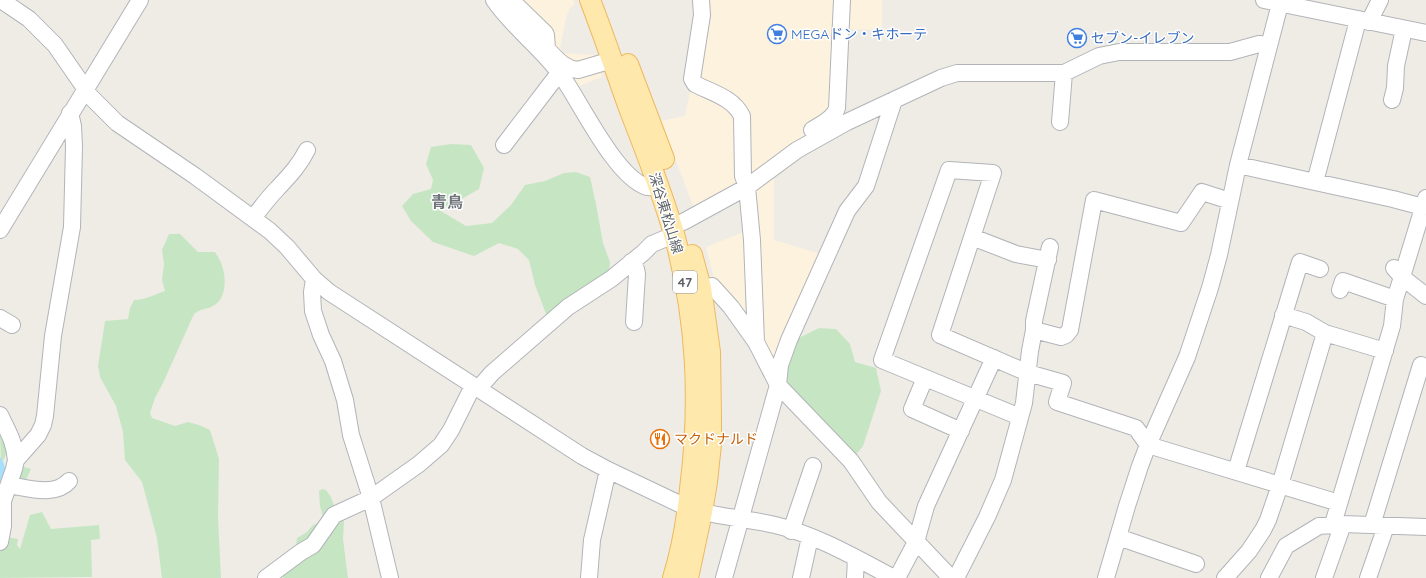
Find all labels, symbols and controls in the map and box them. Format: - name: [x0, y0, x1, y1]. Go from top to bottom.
- supermarket icon: MEGAドン・キホーテ: [766, 23, 788, 45]
- place label: MEGAドン・キホーテ: [791, 25, 927, 43]
- supermarket icon: セブン-イレブン: [1066, 27, 1088, 49]
- place label: セブン-イレブン: [1091, 29, 1194, 47]
- street label: 深谷東松山線: [645, 170, 687, 256]
- district label: 青鳥: [431, 192, 463, 212]
- road number: 47: [673, 271, 697, 293]
- restaurant icon: マクドナルド: [649, 428, 671, 450]
- place label: マクドナルド: [674, 430, 758, 448]

